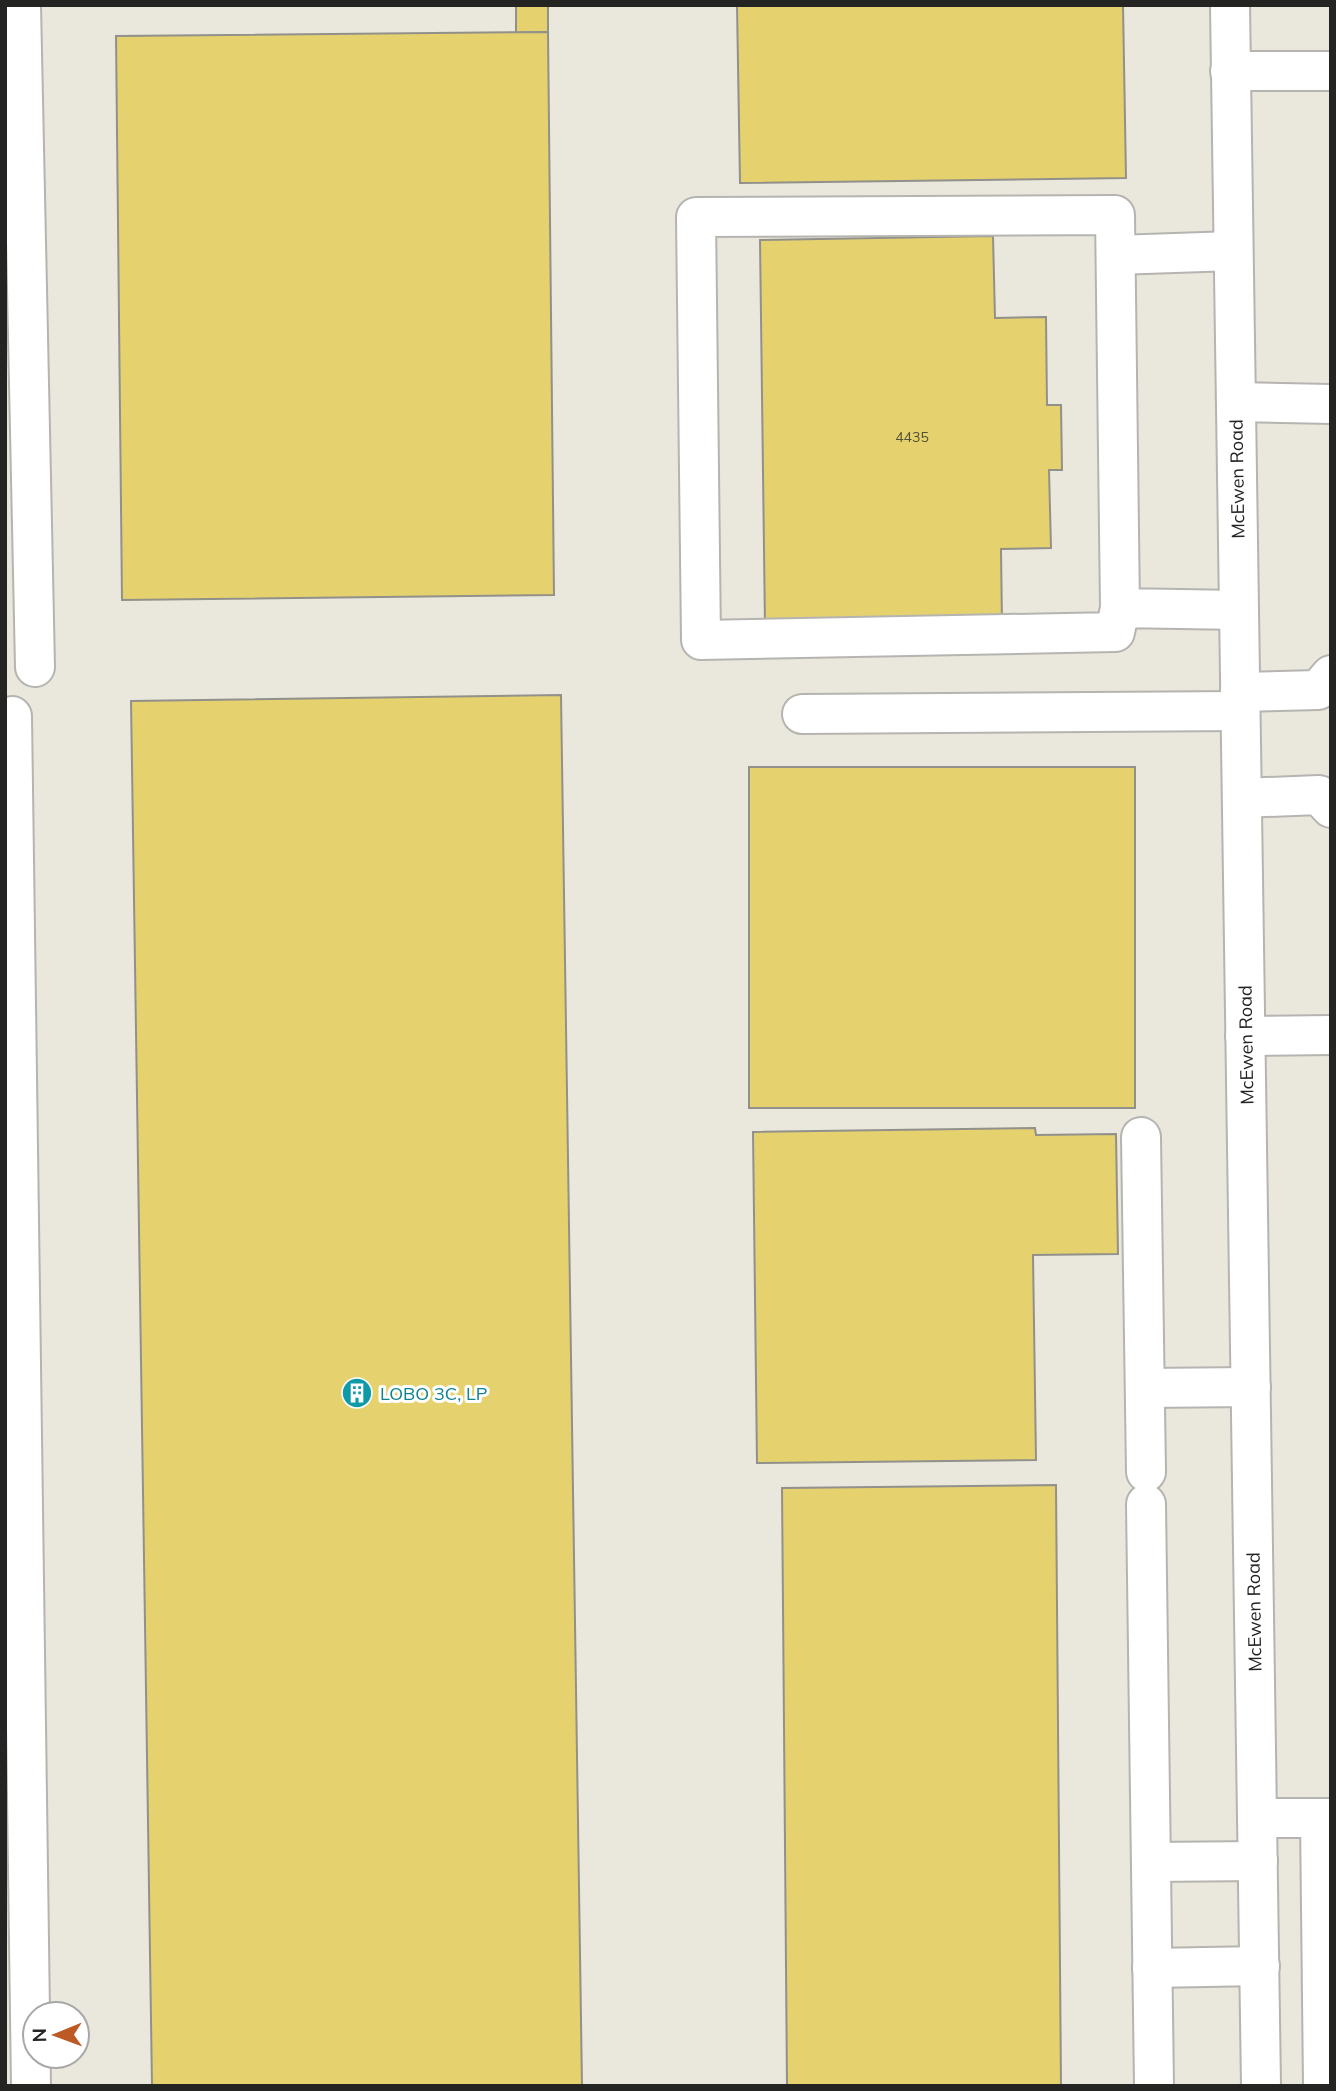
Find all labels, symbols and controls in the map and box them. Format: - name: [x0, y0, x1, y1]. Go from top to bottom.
- street label: McEwen Road: [1224, 419, 1250, 539]
- house number: 4435: [895, 428, 929, 446]
- street label: McEwen Road: [1233, 985, 1259, 1105]
- building icon: LOBO 3C, LP: [340, 1376, 374, 1410]
- place label: LOBO 3C, LP: [380, 1382, 488, 1405]
- street label: McEwen Road: [1241, 1552, 1267, 1672]
- north arrow: [21, 2000, 91, 2070]
- text: N: [27, 2028, 51, 2043]

